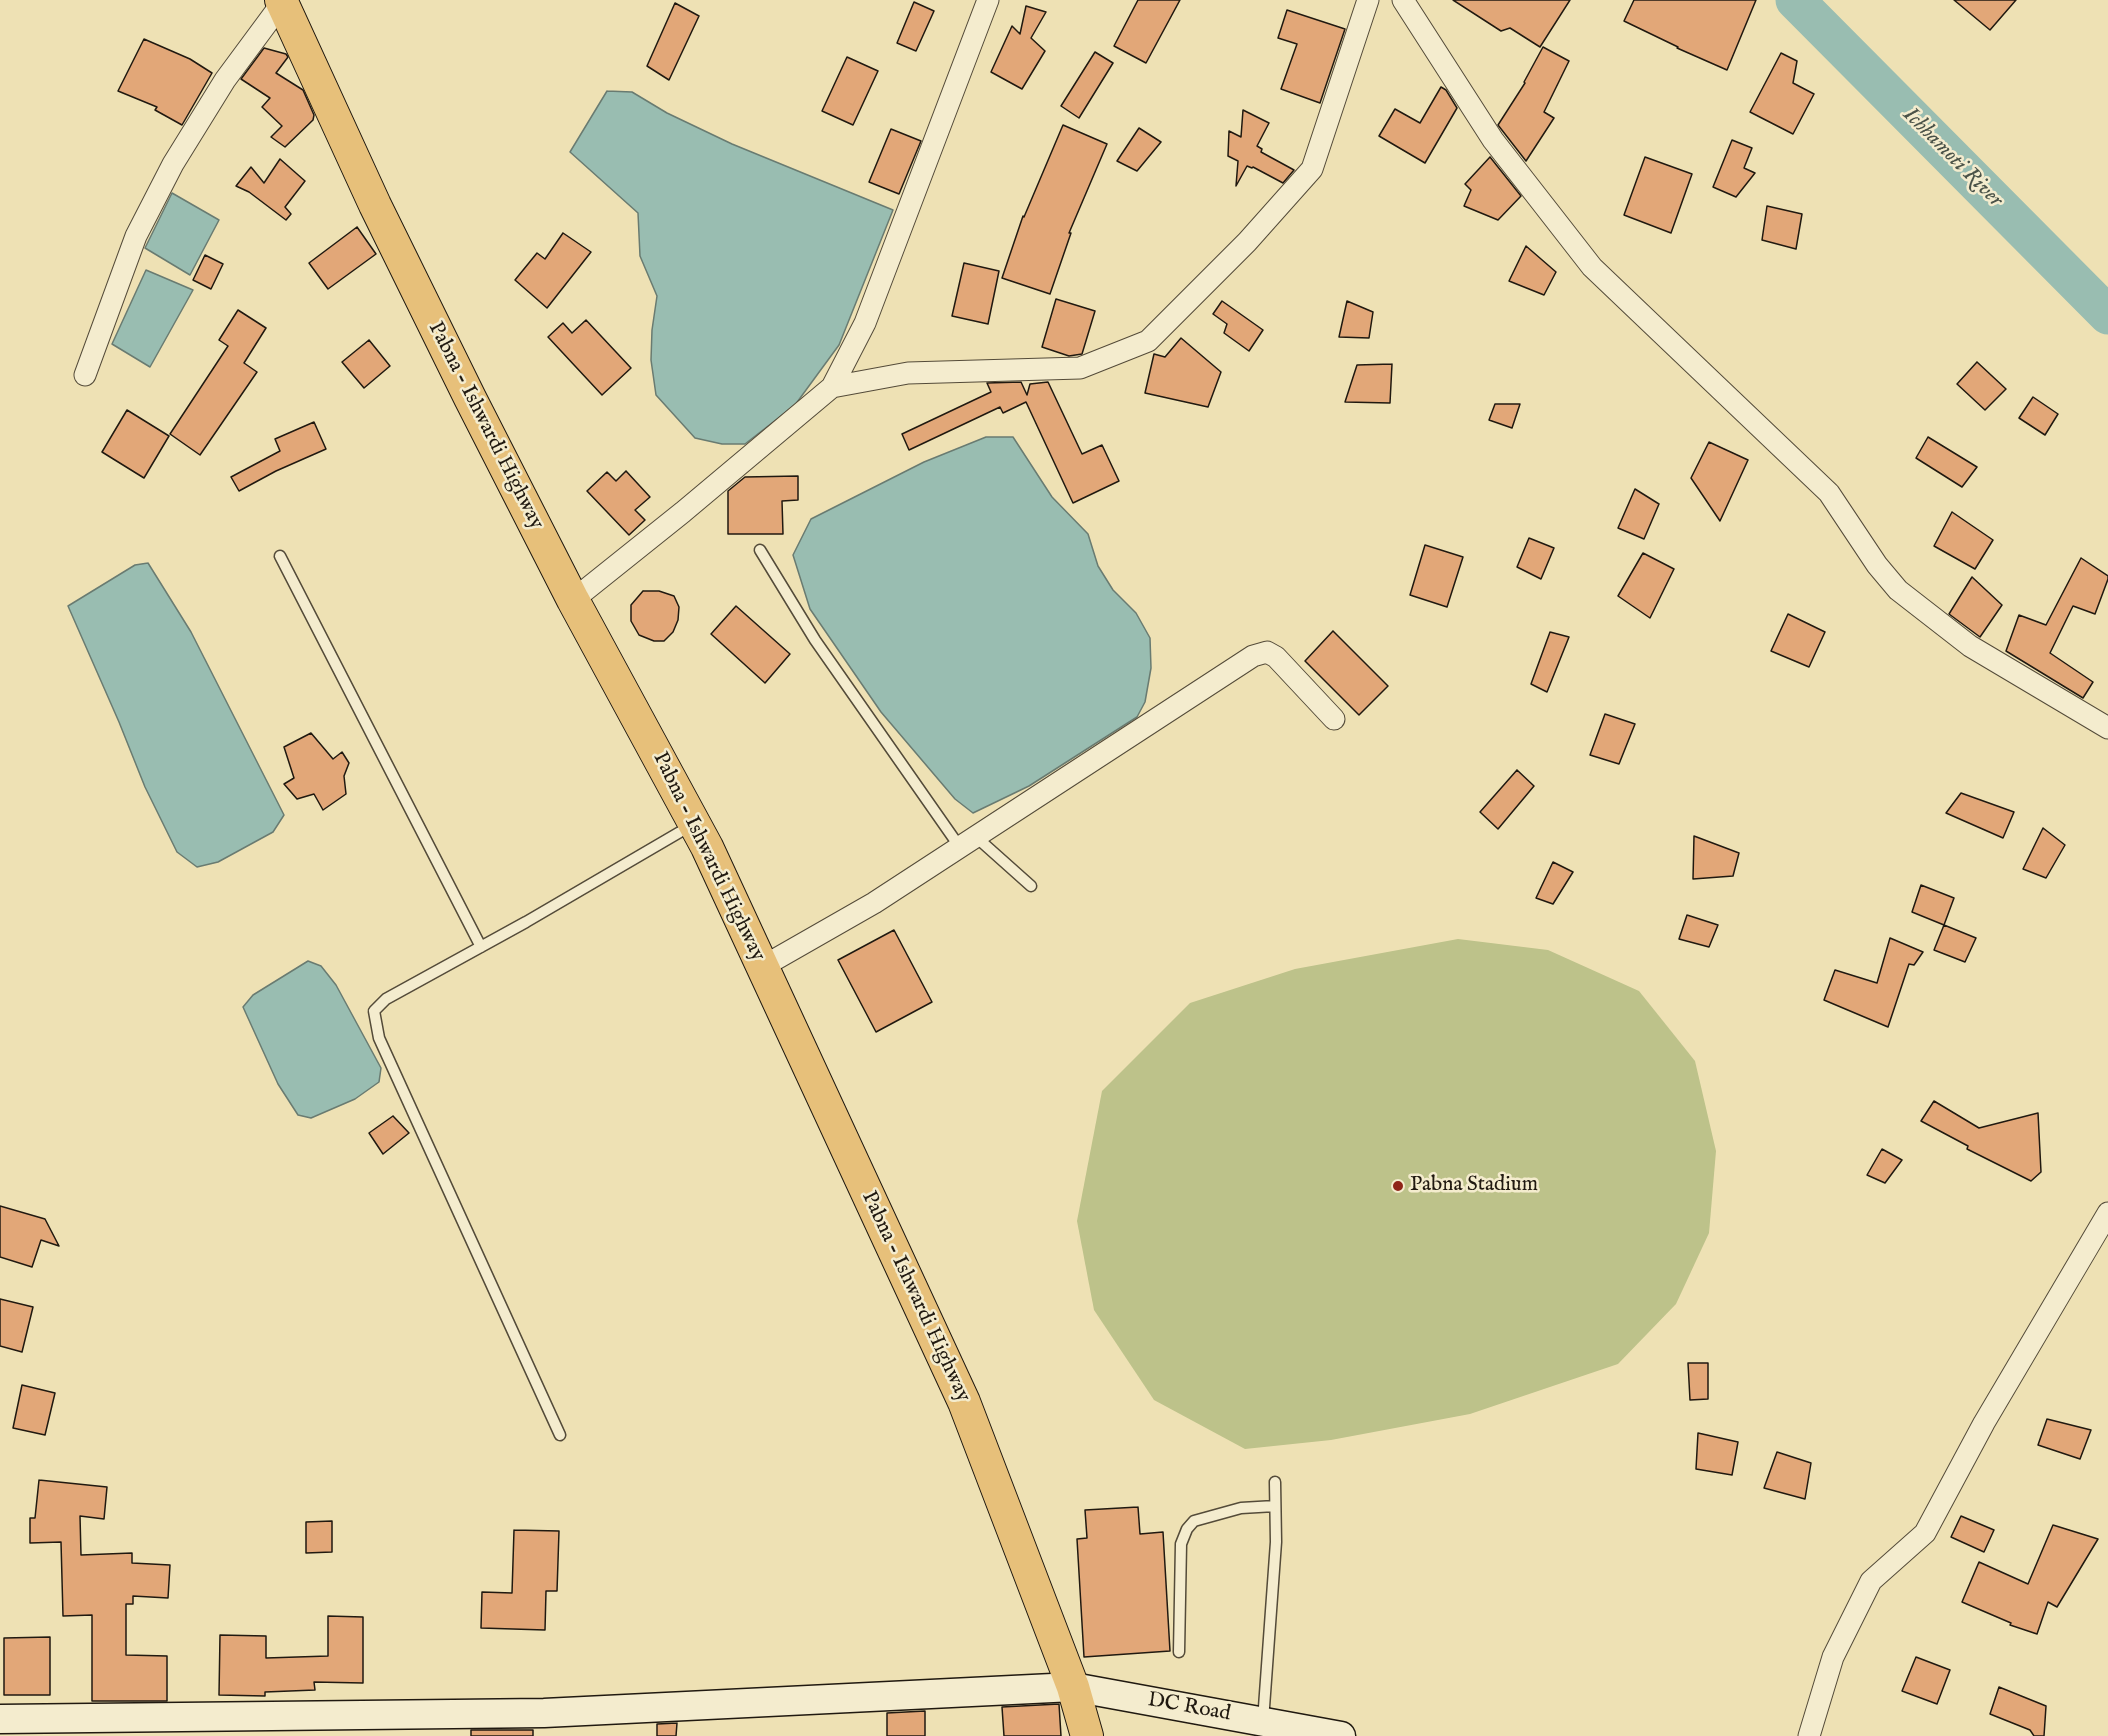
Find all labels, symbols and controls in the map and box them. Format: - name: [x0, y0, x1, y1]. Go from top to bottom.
- water label: Ichhamoti River: [1897, 103, 2007, 213]
- street label: Pabna - Ishwardi Highway: [422, 318, 548, 534]
- street label: Pabna - Ishwardi Highway: [646, 748, 770, 966]
- place label: Pabna Stadium: [1410, 1173, 1538, 1199]
- marker: Pabna Stadium: [1391, 1179, 1405, 1193]
- street label: Pabna - Ishwardi Highway: [855, 1188, 975, 1406]
- street label: DC Road: [1145, 1688, 1233, 1728]

